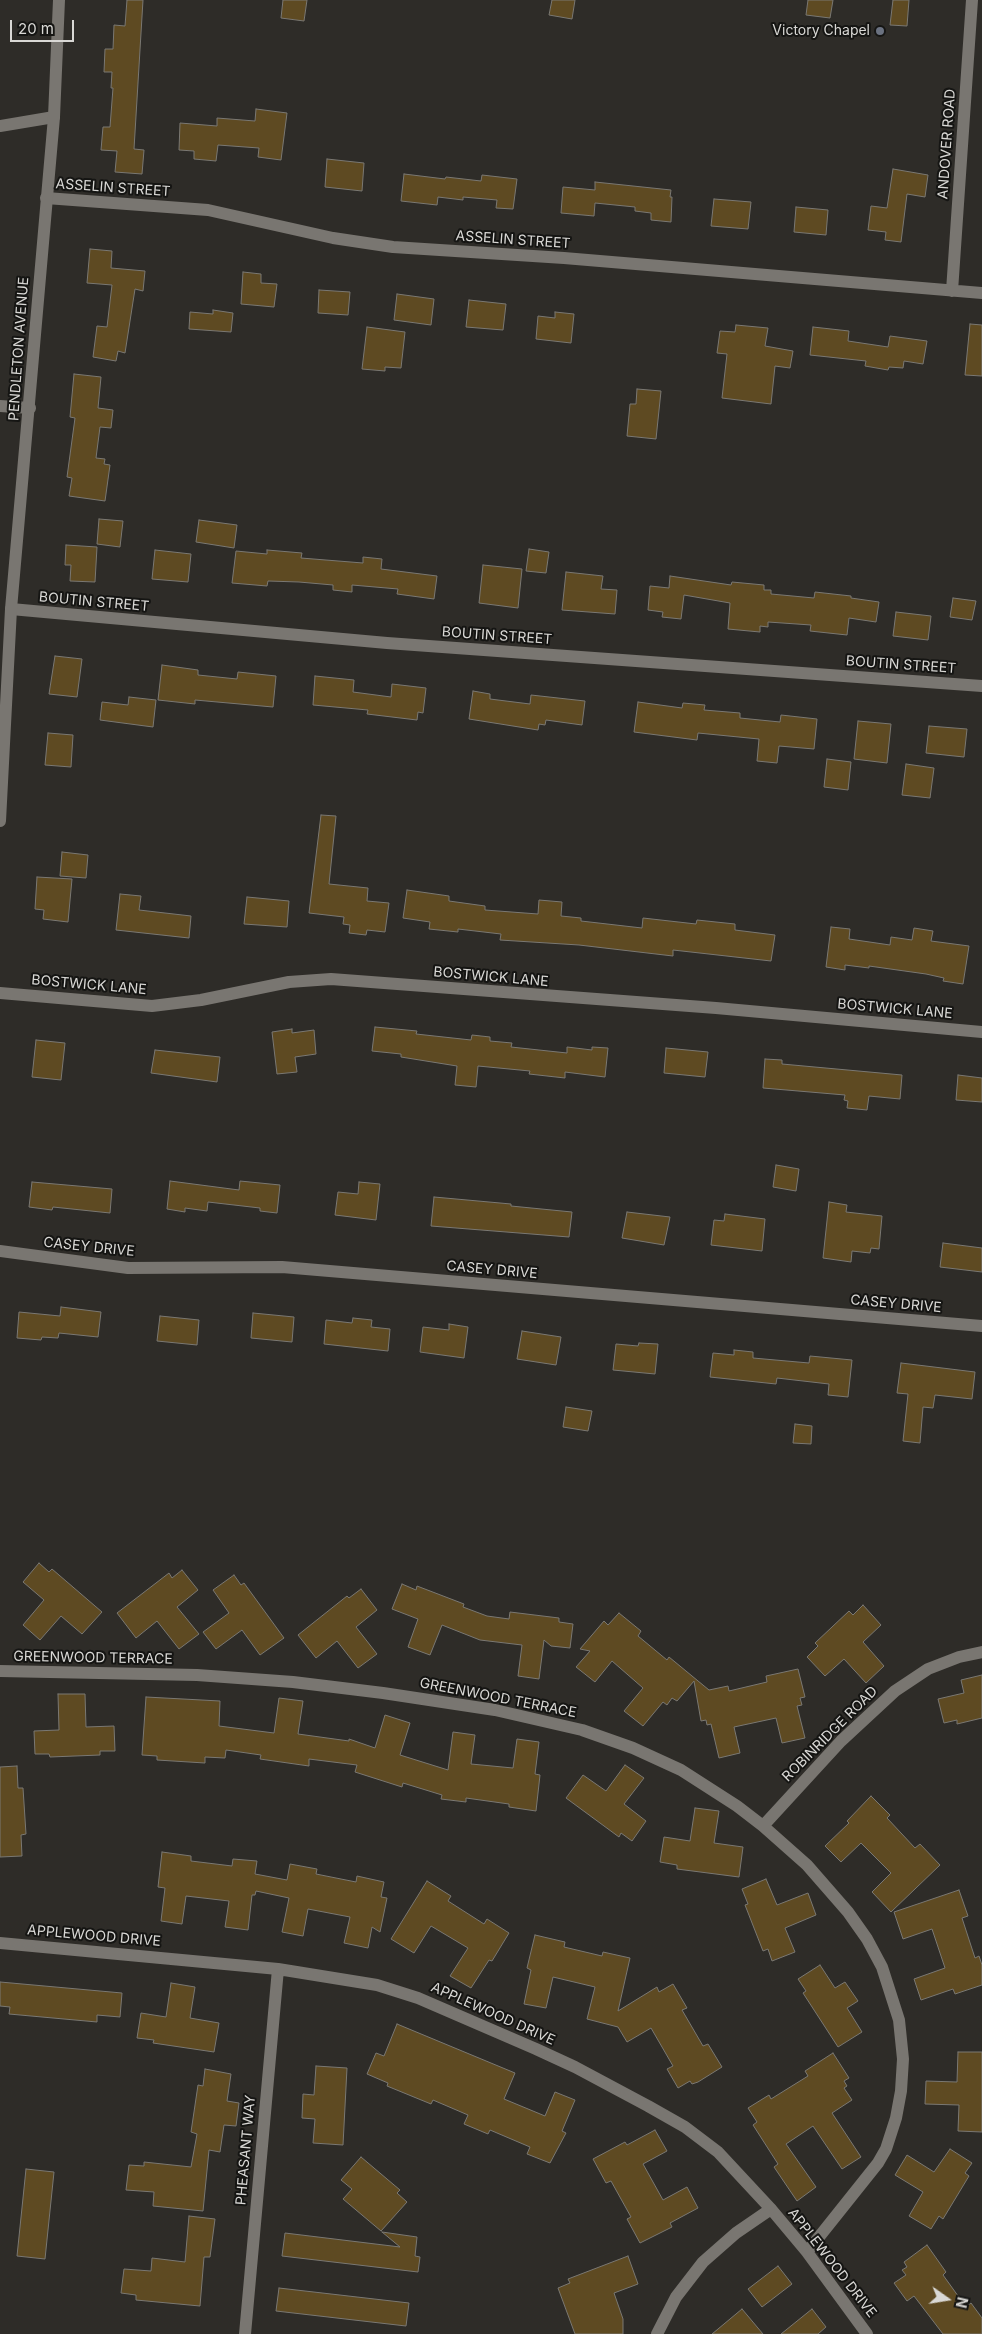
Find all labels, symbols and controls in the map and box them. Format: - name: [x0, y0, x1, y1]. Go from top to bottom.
- scale bar: [12, 10, 76, 42]
- text: 20 m: [18, 19, 54, 38]
- place label: Victory Chapel: [772, 23, 870, 39]
- marker: Victory Chapel: [874, 25, 886, 37]
- street label: ANDOVER ROAD: [935, 88, 959, 200]
- street label: ASSELIN STREET: [55, 176, 171, 200]
- street label: ASSELIN STREET: [455, 228, 571, 252]
- street label: PENDLETON AVENUE: [6, 276, 32, 422]
- street label: BOUTIN STREET: [38, 589, 150, 615]
- street label: BOUTIN STREET: [441, 624, 553, 648]
- street label: BOUTIN STREET: [845, 653, 957, 677]
- street label: BOSTWICK LANE: [433, 964, 549, 990]
- street label: BOSTWICK LANE: [31, 972, 147, 998]
- street label: BOSTWICK LANE: [837, 996, 953, 1022]
- street label: CASEY DRIVE: [43, 1234, 135, 1260]
- street label: CASEY DRIVE: [446, 1258, 538, 1282]
- street label: CASEY DRIVE: [850, 1292, 942, 1316]
- street label: GREENWOOD TERRACE: [13, 1648, 173, 1668]
- street label: GREENWOOD TERRACE: [418, 1675, 578, 1721]
- street label: ROBINRIDGE ROAD: [779, 1683, 881, 1785]
- street label: APPLEWOOD DRIVE: [26, 1922, 162, 1950]
- street label: APPLEWOOD DRIVE: [428, 1979, 558, 2049]
- street label: PHEASANT WAY: [233, 2094, 259, 2206]
- street label: APPLEWOOD DRIVE: [784, 2205, 880, 2321]
- north arrow: [922, 2274, 972, 2324]
- text: N: [953, 2295, 972, 2310]

